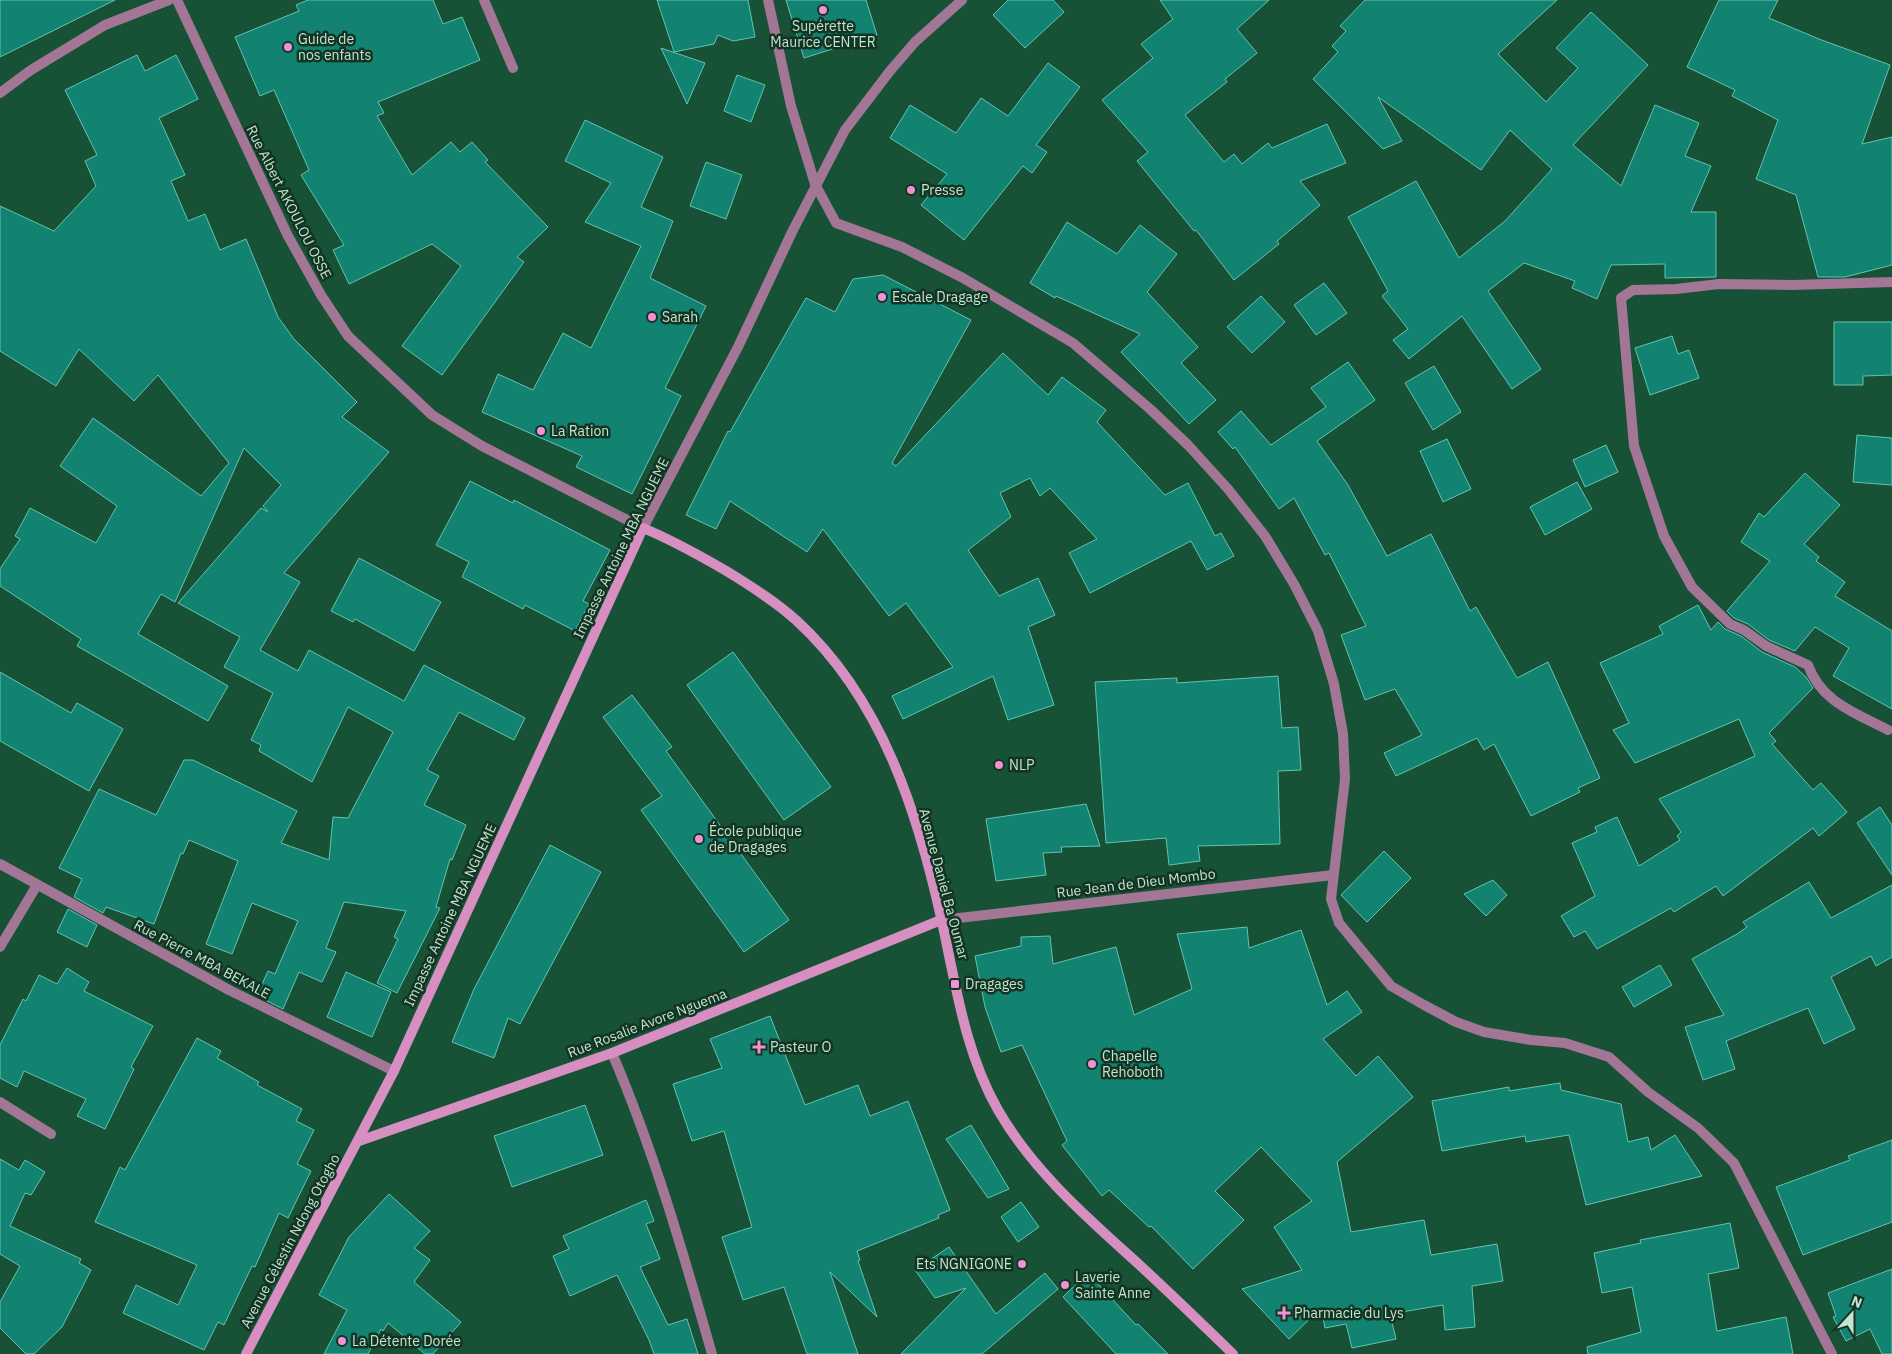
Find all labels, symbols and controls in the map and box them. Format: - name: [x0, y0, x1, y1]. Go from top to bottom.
- marker: Supérette Maurice CENTER: [817, 4, 829, 16]
- place label: Supérette Maurice CENTER: [770, 17, 876, 51]
- place label: Guide de nos enfants: [298, 30, 371, 64]
- marker: Guide de nos enfants: [282, 41, 294, 53]
- street label: Rue Albert AKOULOU OSSE: [242, 122, 336, 282]
- place label: Presse: [921, 181, 964, 199]
- marker: Presse: [905, 184, 917, 196]
- place label: Escale Dragage: [892, 288, 988, 306]
- marker: Escale Dragage: [876, 291, 888, 303]
- place label: Sarah: [662, 308, 698, 326]
- marker: Sarah: [646, 311, 658, 323]
- place label: La Ration: [551, 422, 609, 440]
- marker: La Ration: [535, 425, 547, 437]
- street label: Impasse Antoine MBA NGUEME: [569, 454, 673, 642]
- place label: NLP: [1009, 756, 1034, 774]
- marker: NLP: [993, 759, 1005, 771]
- street label: Avenue Daniel Ba Oumar: [915, 806, 973, 962]
- street label: Impasse Antoine MBA NGUEME: [400, 821, 500, 1009]
- place label: École publique de Dragages: [709, 821, 802, 856]
- marker: École publique de Dragages: [693, 833, 705, 845]
- street label: Rue Jean de Dieu Mombo: [1056, 864, 1217, 902]
- street label: Rue Pierre MBA BEKALE: [131, 915, 273, 1003]
- place label: Dragages: [965, 975, 1024, 993]
- marker: Dragages: [949, 978, 961, 990]
- street label: Rue Rosalie Avore Nguema: [565, 984, 730, 1062]
- place label: Pasteur O: [770, 1038, 831, 1056]
- marker: Pasteur O: [752, 1040, 766, 1054]
- place label: Chapelle Rehoboth: [1102, 1047, 1163, 1081]
- marker: Chapelle Rehoboth: [1086, 1058, 1098, 1070]
- street label: Avenue Célestin Ndong Otogho: [236, 1151, 344, 1331]
- place label: Ets NGNIGONE: [916, 1255, 1012, 1273]
- marker: Ets NGNIGONE: [1016, 1258, 1028, 1270]
- place label: Laverie Sainte Anne: [1075, 1268, 1151, 1302]
- marker: Laverie Sainte Anne: [1059, 1279, 1071, 1291]
- north arrow: [1827, 1289, 1877, 1339]
- text: N: [1849, 1292, 1865, 1312]
- place label: Pharmacie du Lys: [1294, 1304, 1404, 1322]
- marker: Pharmacie du Lys: [1278, 1307, 1290, 1319]
- place label: La Détente Dorée: [352, 1332, 461, 1350]
- marker: La Détente Dorée: [336, 1335, 348, 1347]

